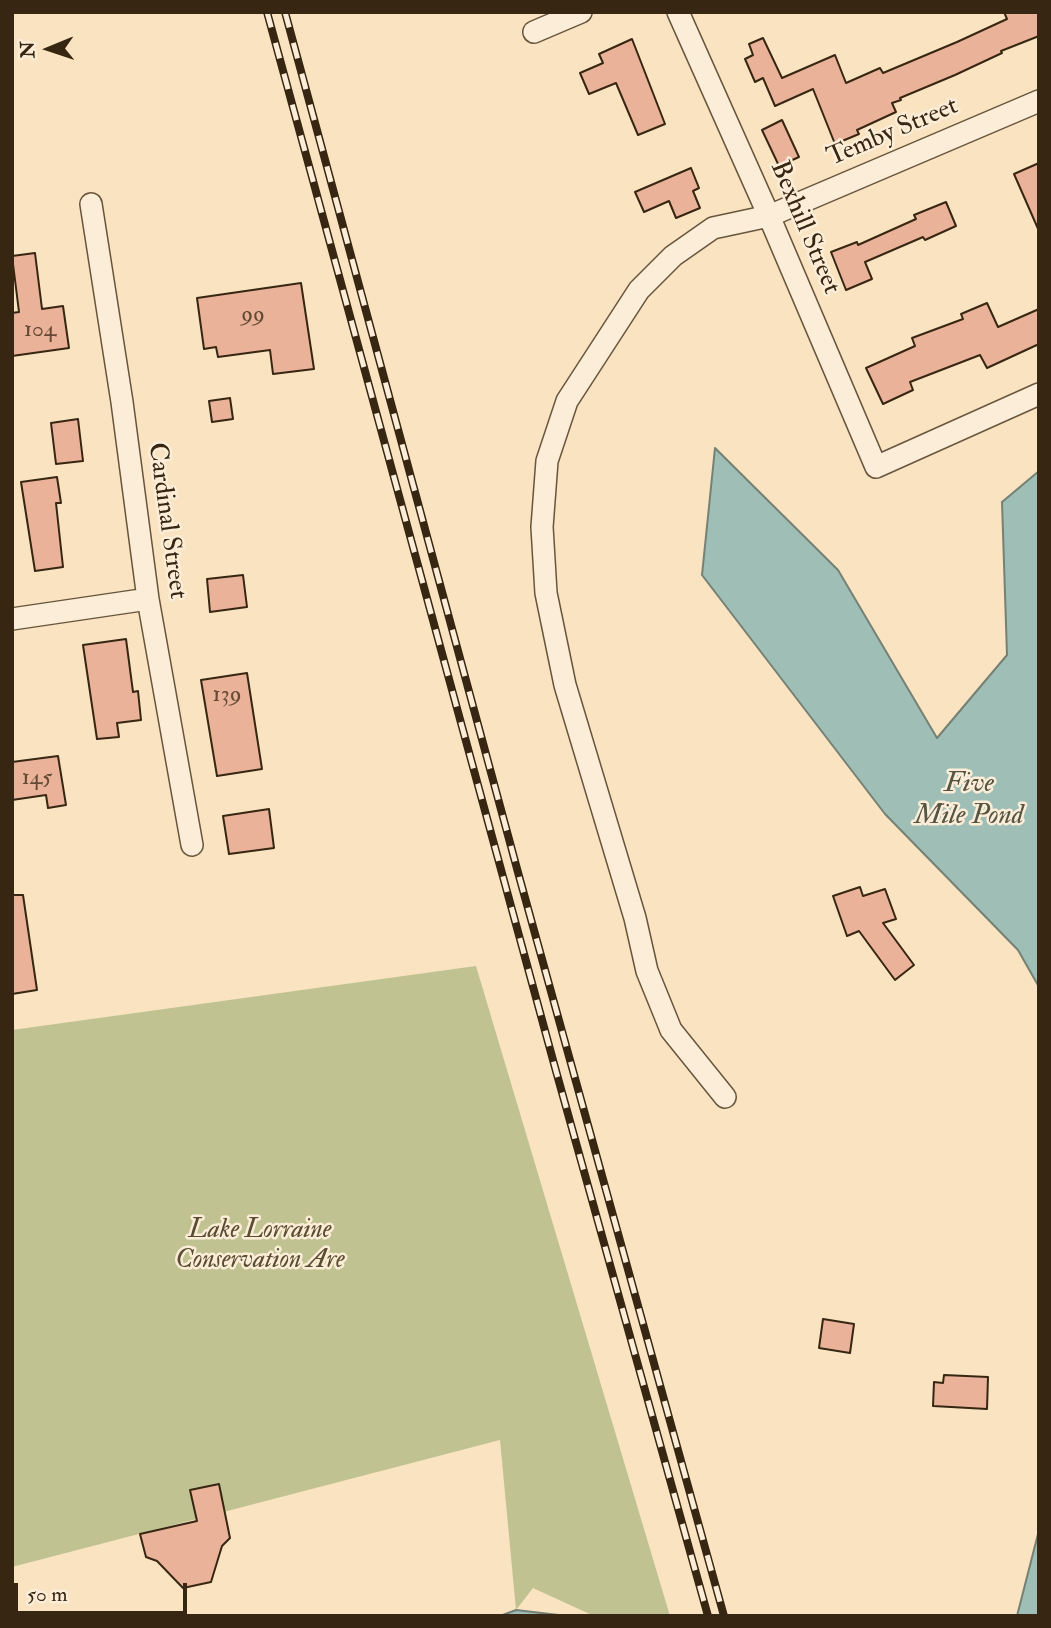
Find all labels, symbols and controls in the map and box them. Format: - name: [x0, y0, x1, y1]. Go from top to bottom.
- north arrow: [14, 14, 84, 84]
- text: N: [16, 41, 40, 59]
- street label: Temby Street: [823, 91, 963, 175]
- street label: Bexhill Street: [762, 157, 846, 299]
- house number: 99: [241, 302, 265, 330]
- house number: 104: [24, 317, 56, 345]
- street label: Cardinal Street: [140, 441, 192, 601]
- house number: 139: [213, 682, 241, 710]
- house number: 145: [22, 765, 52, 793]
- water label: Five Mile Pond: [915, 768, 1023, 834]
- park label: Lake Lorraine Conservation Are: [175, 1215, 345, 1276]
- scale bar: [18, 1568, 191, 1612]
- text: 50 m: [27, 1581, 68, 1608]

